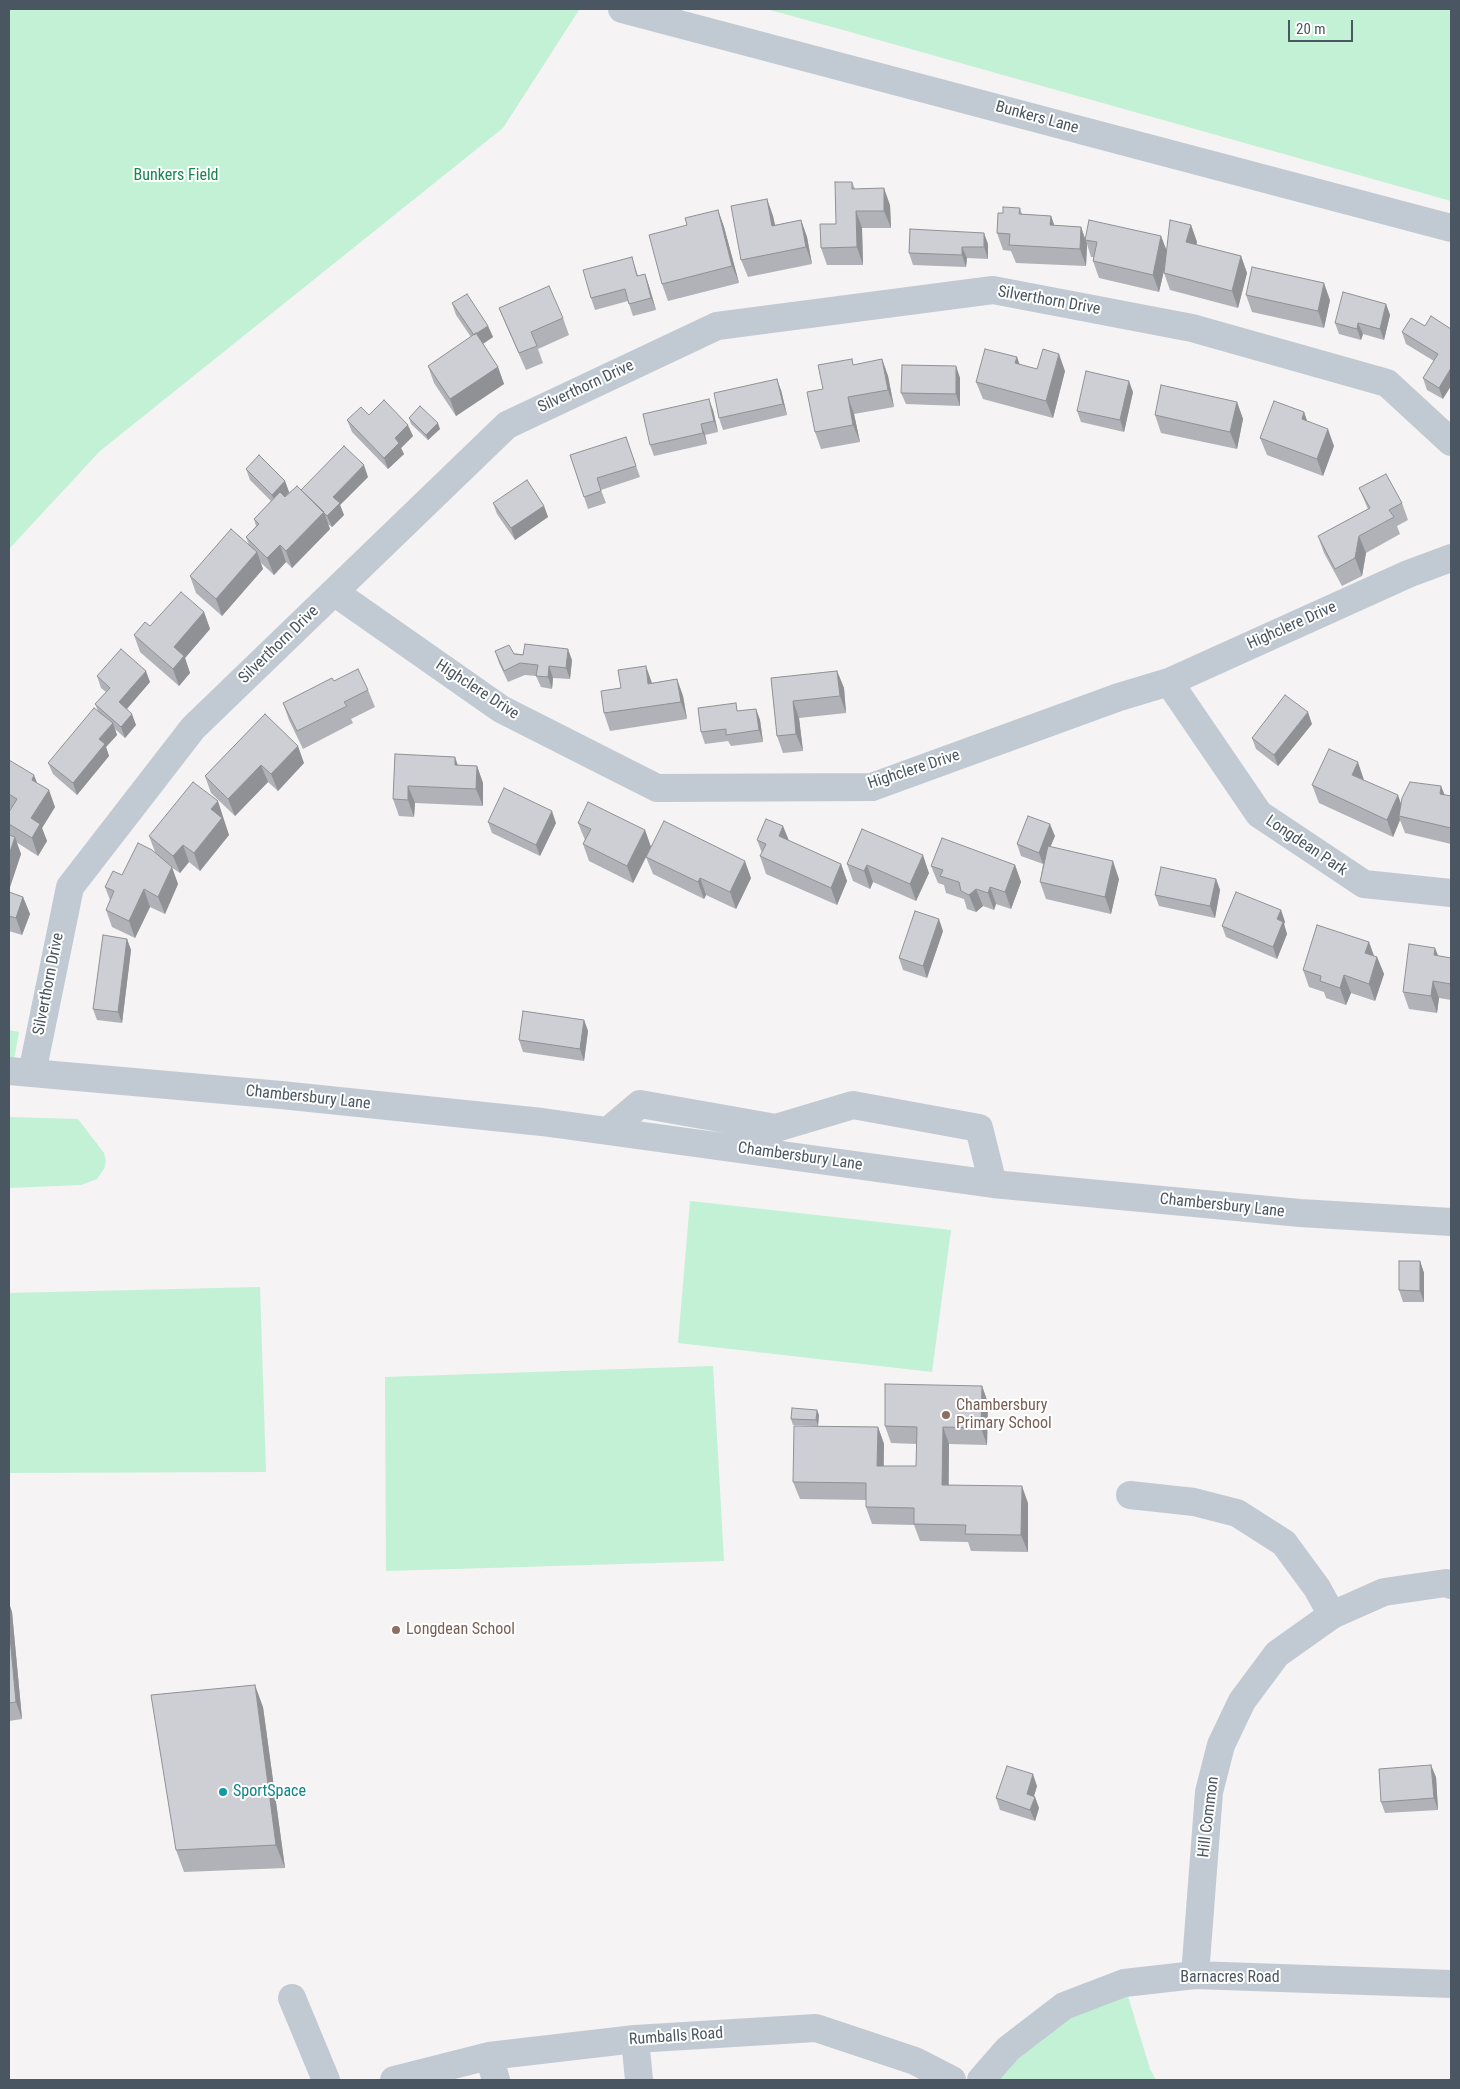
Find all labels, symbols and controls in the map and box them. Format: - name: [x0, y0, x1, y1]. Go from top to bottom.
- scale bar: [1290, 10, 1355, 42]
- text: 20 m: [1296, 20, 1326, 38]
- street label: Bunkers Lane: [993, 98, 1081, 138]
- park label: Bunkers Field: [133, 166, 219, 186]
- street label: Silverthorn Drive: [996, 283, 1102, 319]
- street label: Silverthorn Drive: [535, 356, 637, 418]
- street label: Highclere Drive: [1244, 598, 1340, 654]
- street label: Silverthorn Drive: [235, 602, 323, 688]
- street label: Highclere Drive: [432, 656, 522, 724]
- street label: Highclere Drive: [866, 746, 962, 794]
- street label: Longdean Park: [1262, 812, 1350, 880]
- street label: Silverthorn Drive: [30, 931, 68, 1037]
- street label: Chambersbury Lane: [245, 1082, 371, 1114]
- street label: Chambersbury Lane: [736, 1139, 864, 1175]
- street label: Chambersbury Lane: [1159, 1190, 1285, 1222]
- place label: Chambersbury Primary School: [956, 1396, 1052, 1434]
- marker: Chambersbury Primary School: [940, 1409, 952, 1421]
- place label: Longdean School: [406, 1620, 515, 1640]
- marker: Longdean School: [390, 1624, 402, 1636]
- street label: Hill Common: [1195, 1775, 1223, 1859]
- place label: SportSpace: [233, 1782, 306, 1802]
- marker: SportSpace: [217, 1786, 229, 1798]
- street label: Barnacres Road: [1180, 1968, 1280, 1988]
- street label: Rumballs Road: [628, 2024, 724, 2050]

